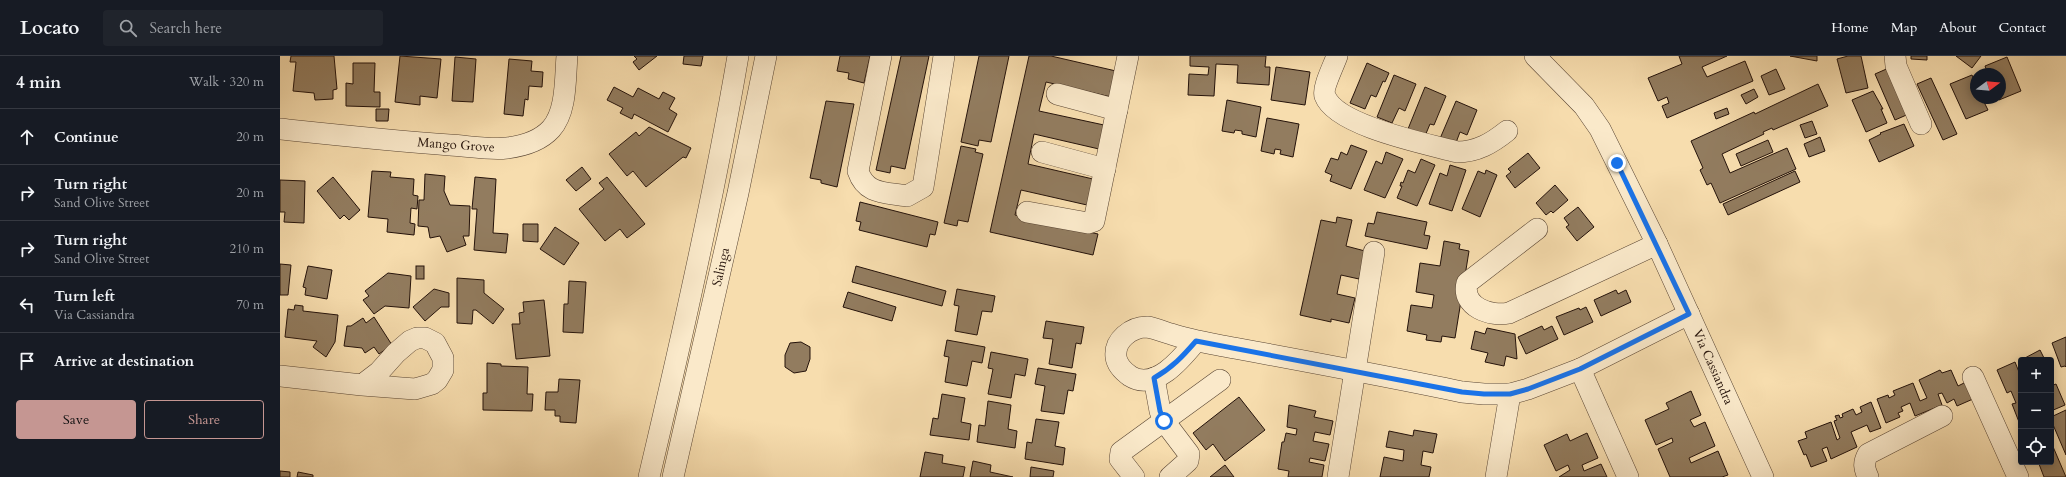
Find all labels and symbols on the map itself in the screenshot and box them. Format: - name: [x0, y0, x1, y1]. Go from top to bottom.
- north arrow: [1970, 68, 2006, 104]
- street label: Mango Grove: [417, 133, 495, 157]
- route end: [1608, 154, 1626, 172]
- street label: Salinga: [708, 245, 734, 288]
- street label: Via Cassiandra: [1688, 327, 1738, 408]
- route start: [1155, 412, 1173, 430]

